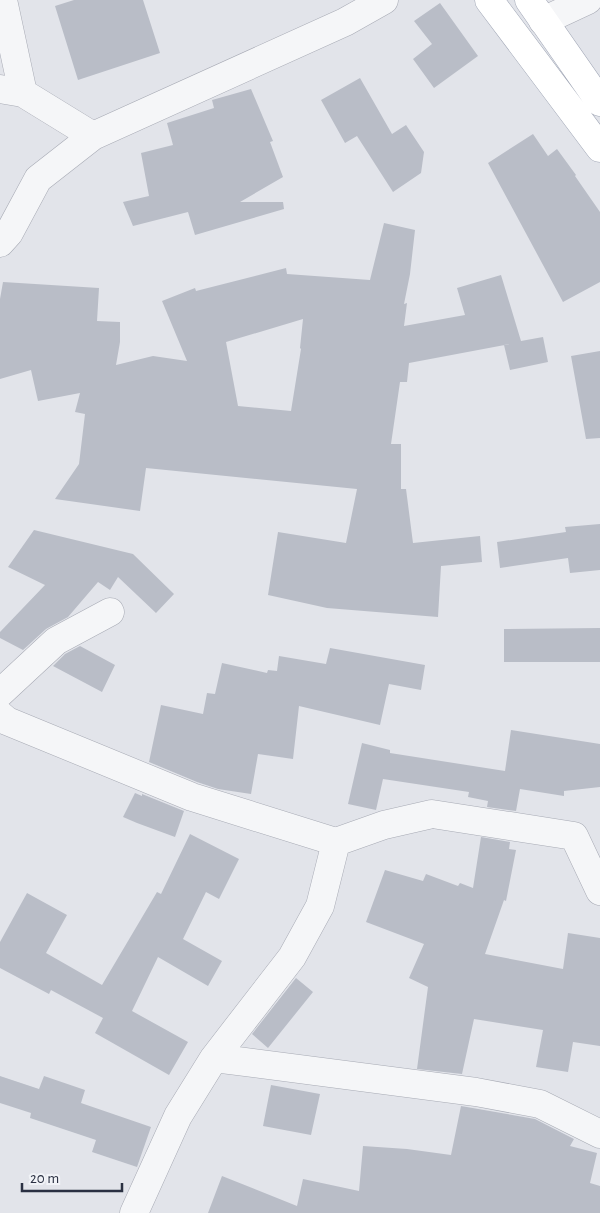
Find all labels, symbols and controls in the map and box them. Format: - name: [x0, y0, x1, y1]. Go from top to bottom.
- scale bar: [22, 1160, 122, 1192]
- text: 20 m: [30, 1171, 59, 1186]

